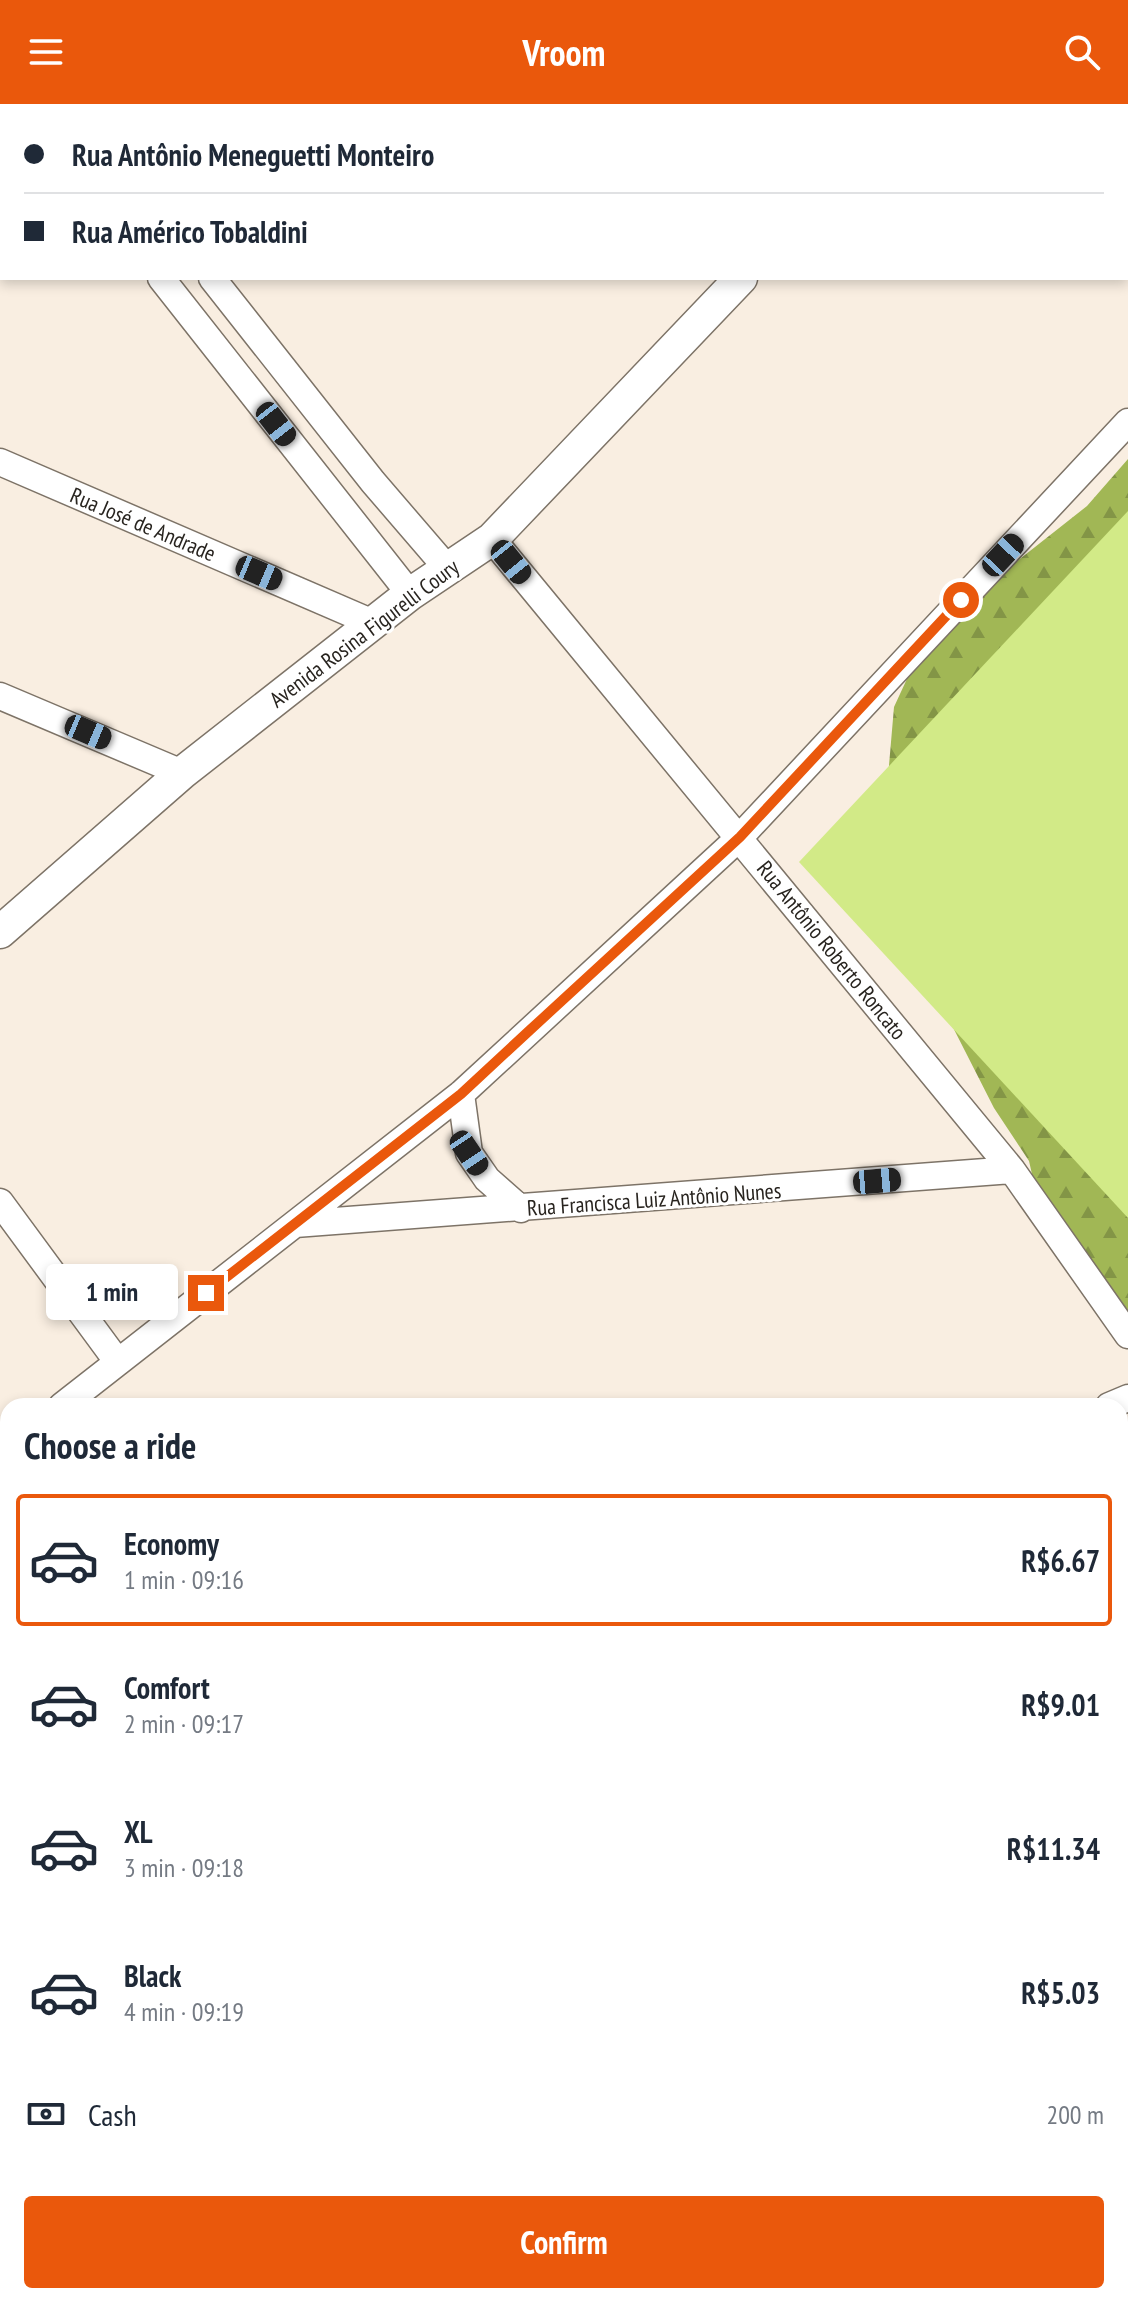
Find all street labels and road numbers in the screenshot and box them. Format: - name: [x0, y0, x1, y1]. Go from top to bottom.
- street label: Rua José de Andrade: [66, 481, 220, 567]
- street label: Avenida Rosina Figurelli Coury: [264, 552, 465, 713]
- street label: Rua Antônio Roberto Roncato: [751, 855, 913, 1045]
- street label: Rua Francisca Luiz Antônio Nunes: [526, 1176, 782, 1222]

